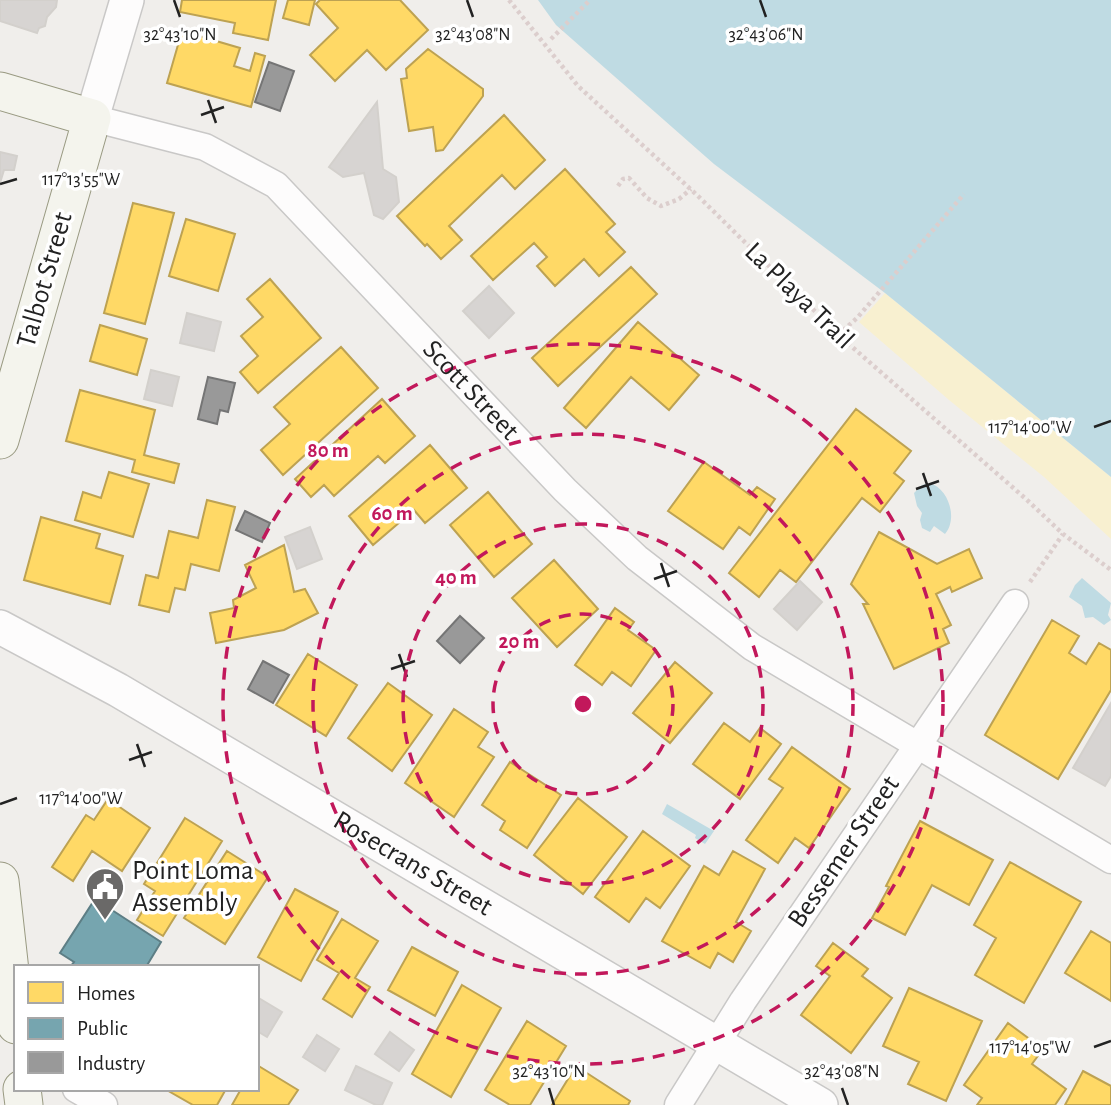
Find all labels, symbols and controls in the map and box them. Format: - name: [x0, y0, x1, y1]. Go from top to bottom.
- text: 32°43'10"N: [144, 26, 216, 44]
- text: 32°43'08"N: [435, 26, 511, 44]
- text: 32°43'06"N: [728, 26, 804, 44]
- text: 117°13'55"W: [42, 171, 120, 189]
- street label: Talbot Street: [12, 209, 78, 351]
- street label: La Playa Trail: [739, 237, 859, 355]
- street label: Scott Street: [417, 335, 524, 446]
- text: 117°14'00"W: [988, 419, 1072, 437]
- text: 80 m: [307, 440, 349, 461]
- text: 60 m: [371, 503, 413, 524]
- text: 40 m: [435, 567, 477, 588]
- text: 20 m: [499, 631, 539, 652]
- centre of rings: [571, 692, 595, 716]
- street label: Bessemer Street: [783, 771, 905, 933]
- text: 117°14'00"W: [39, 790, 123, 808]
- street label: Rosecrans Street: [329, 806, 497, 922]
- place label: Point Loma Assembly: [132, 857, 254, 917]
- public building icon: Point Loma Assembly: [84, 866, 126, 921]
- legend: [14, 965, 259, 1091]
- text: Homes: [77, 983, 135, 1004]
- text: Public: [77, 1018, 127, 1039]
- text: 117°14'05"W: [989, 1039, 1071, 1057]
- text: Industry: [77, 1053, 145, 1074]
- text: 32°43'10"N: [513, 1063, 585, 1081]
- text: 32°43'08"N: [804, 1063, 880, 1081]

